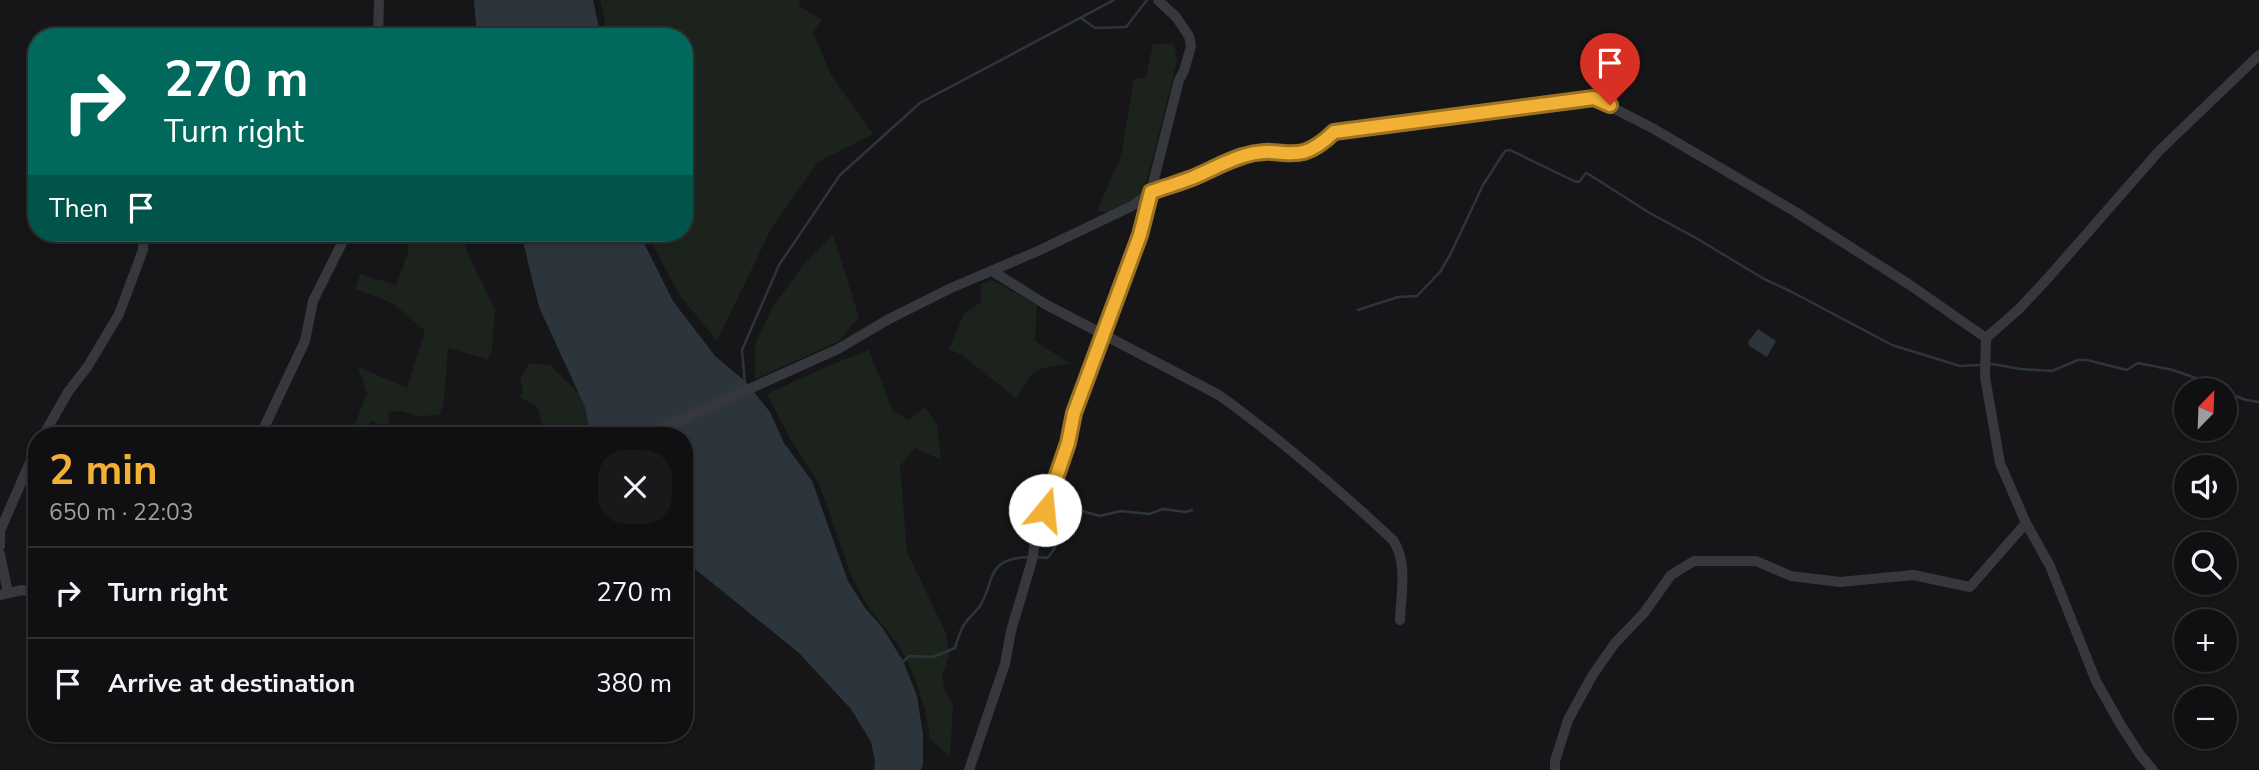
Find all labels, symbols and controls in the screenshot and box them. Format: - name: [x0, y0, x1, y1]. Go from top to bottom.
- pin: [1580, 33, 1640, 105]
- icon: arrive: [1591, 44, 1629, 82]
- text: 270 m: [164, 46, 308, 113]
- icon: right: [49, 56, 140, 147]
- text: Turn right: [164, 110, 304, 153]
- icon: arrive: [122, 189, 160, 227]
- text: Then: [49, 191, 108, 226]
- north arrow: [2174, 378, 2236, 441]
- map controls: [2174, 378, 2237, 749]
- text: 2 min: [49, 442, 158, 499]
- button: close: [598, 450, 672, 524]
- button: sound: [2174, 455, 2237, 518]
- position arrow: [1008, 473, 1082, 547]
- text: 650 m · 22:03: [49, 497, 194, 528]
- button: search: [2174, 532, 2237, 595]
- icon: right: [49, 574, 87, 612]
- text: Turn right: [108, 575, 227, 610]
- text: 270 m: [596, 575, 672, 610]
- button: +: [2174, 609, 2237, 672]
- icon: arrive: [49, 665, 87, 703]
- text: Arrive at destination: [108, 666, 355, 701]
- text: 380 m: [596, 666, 672, 701]
- button: −: [2174, 686, 2237, 749]

